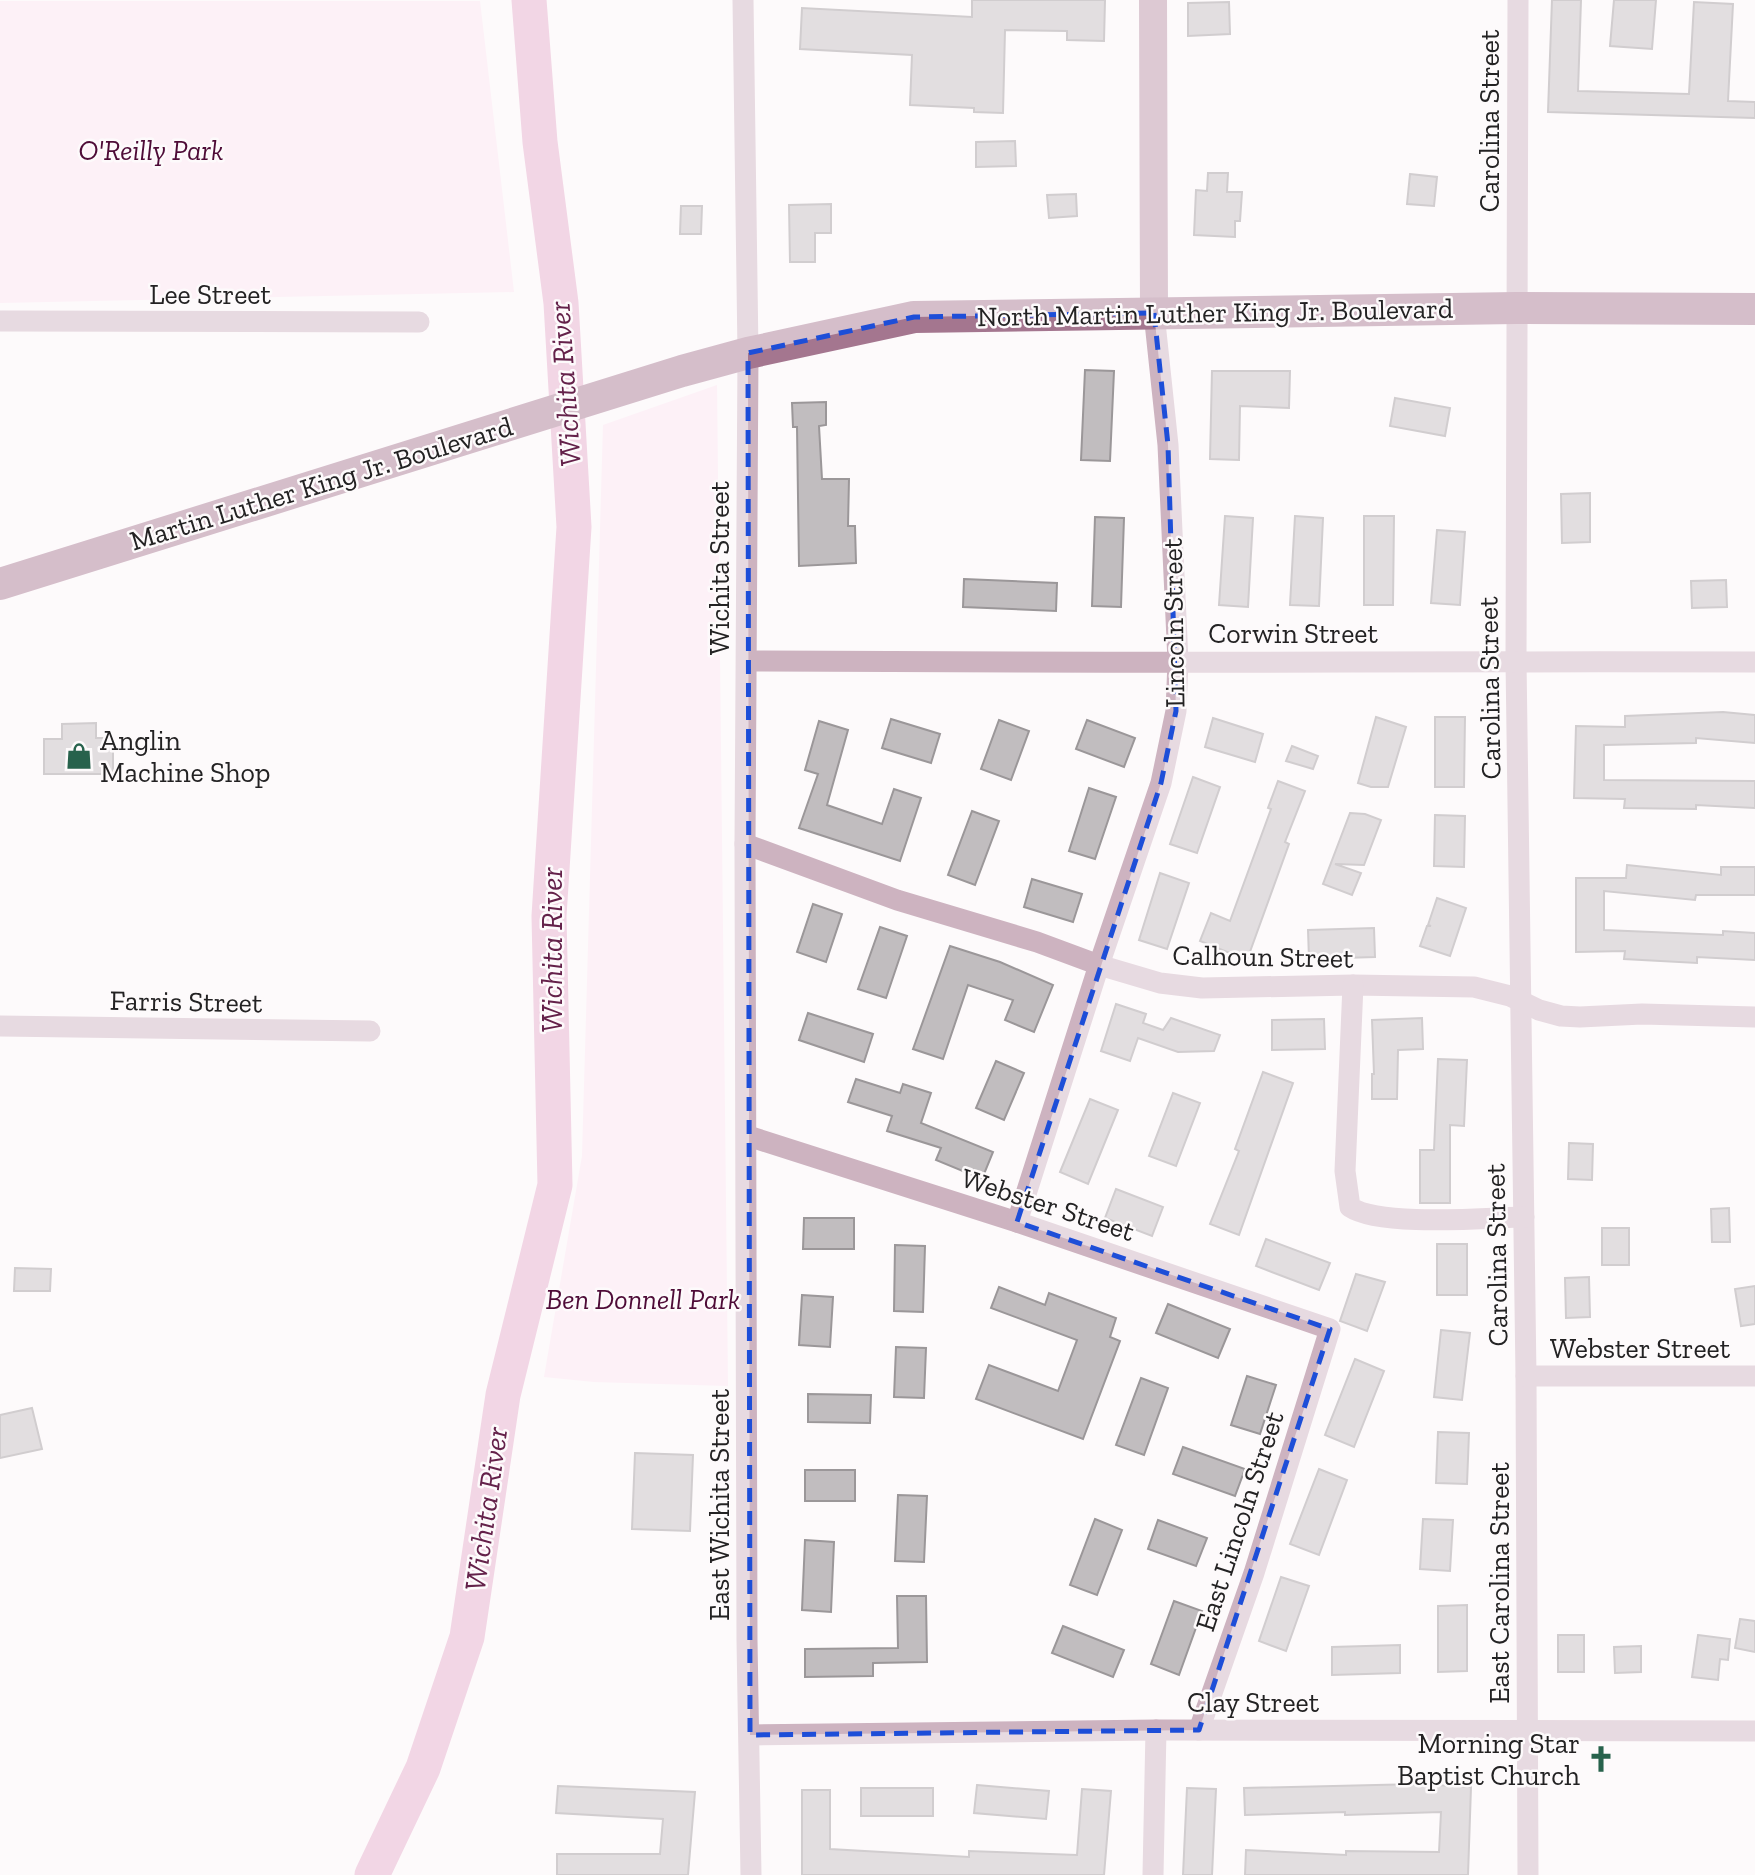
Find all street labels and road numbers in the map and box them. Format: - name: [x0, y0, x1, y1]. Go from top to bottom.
- street label: Carolina Street: [1473, 29, 1506, 212]
- street label: Lee Street: [149, 278, 271, 311]
- street label: North Martin Luther King Jr. Boulevard: [976, 292, 1454, 333]
- street label: Martin Luther King Jr. Boulevard: [126, 409, 516, 557]
- street label: Wichita Street: [703, 480, 736, 655]
- street label: Lincoln Street: [1156, 537, 1191, 708]
- street label: Carolina Street: [1471, 596, 1508, 780]
- street label: Corwin Street: [1208, 617, 1378, 650]
- street label: Calhoun Street: [1172, 938, 1354, 975]
- street label: Farris Street: [109, 984, 263, 1019]
- street label: Webster Street: [957, 1161, 1139, 1248]
- street label: Carolina Street: [1478, 1163, 1515, 1347]
- street label: Webster Street: [1550, 1332, 1731, 1365]
- street label: East Wichita Street: [703, 1388, 736, 1621]
- street label: East Lincoln Street: [1188, 1407, 1291, 1635]
- street label: East Carolina Street: [1483, 1462, 1516, 1704]
- street label: Clay Street: [1187, 1686, 1320, 1719]

